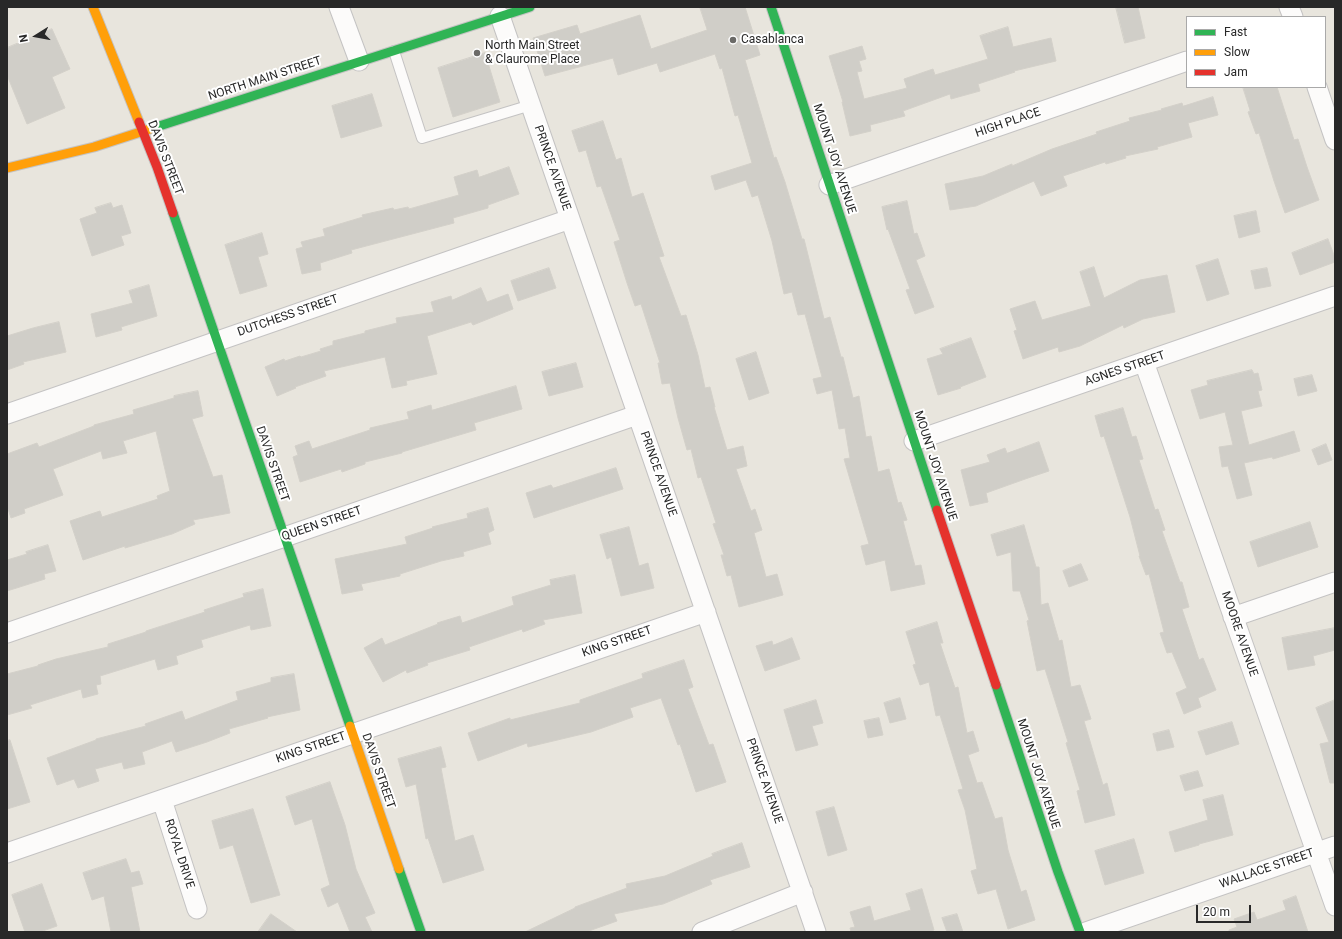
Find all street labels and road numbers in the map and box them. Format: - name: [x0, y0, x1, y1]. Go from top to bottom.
- street label: NORTH MAIN STREET: [207, 54, 323, 104]
- street label: MOUNT JOY AVENUE: [809, 102, 859, 216]
- street label: HIGH PLACE: [973, 105, 1043, 141]
- street label: DAVIS STREET: [144, 119, 186, 197]
- street label: PRINCE AVENUE: [531, 123, 573, 213]
- street label: DUTCHESS STREET: [236, 292, 340, 340]
- street label: AGNES STREET: [1083, 349, 1167, 389]
- street label: MOUNT JOY AVENUE: [910, 409, 960, 523]
- street label: DAVIS STREET: [252, 424, 292, 504]
- street label: PRINCE AVENUE: [637, 429, 679, 519]
- street label: QUEEN STREET: [280, 504, 364, 544]
- street label: MOORE AVENUE: [1218, 590, 1260, 678]
- street label: KING STREET: [580, 623, 654, 661]
- street label: MOUNT JOY AVENUE: [1013, 717, 1063, 831]
- street label: KING STREET: [274, 729, 348, 767]
- street label: DAVIS STREET: [358, 731, 398, 811]
- street label: PRINCE AVENUE: [743, 736, 785, 826]
- street label: ROYAL DRIVE: [161, 817, 197, 891]
- street label: WALLACE STREET: [1218, 846, 1316, 892]

